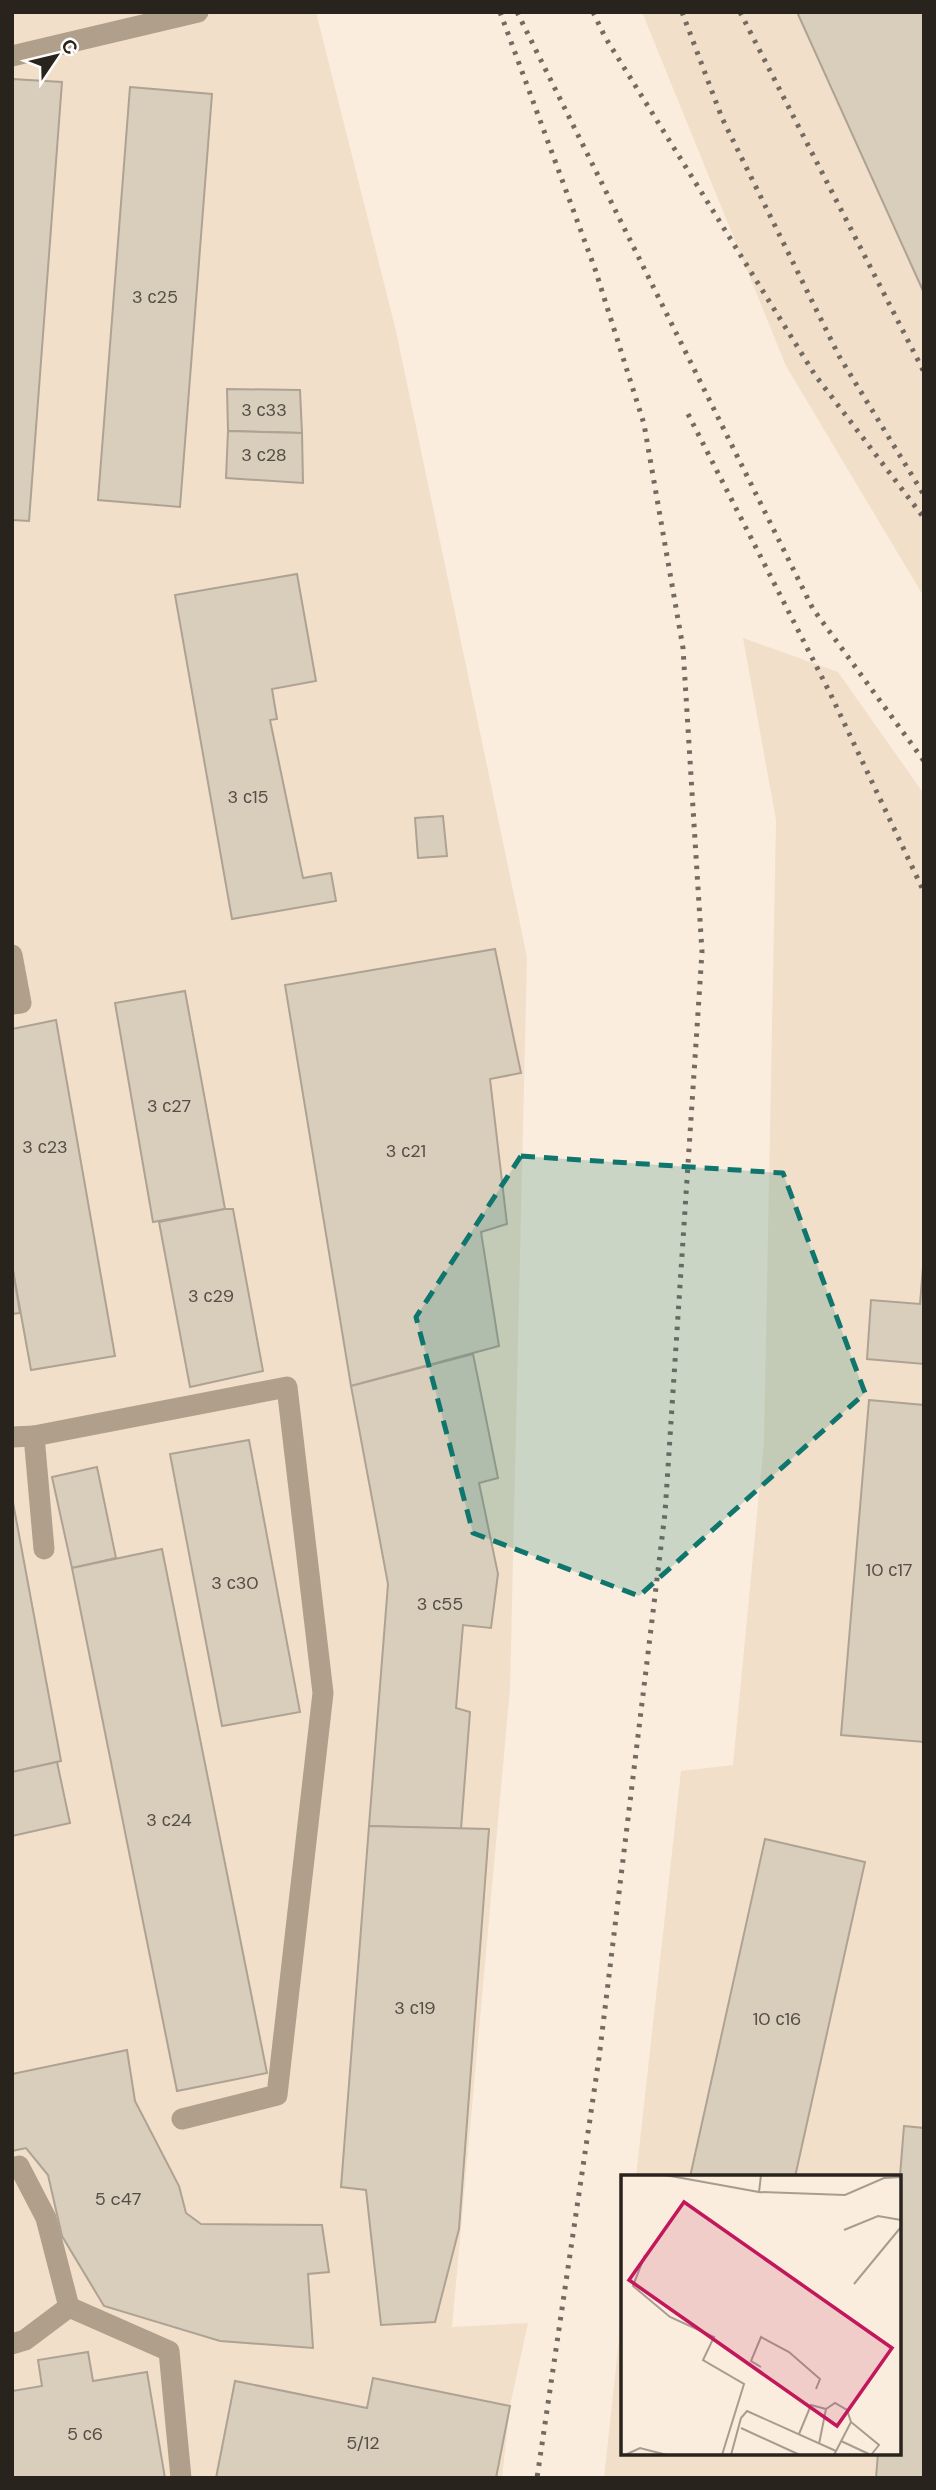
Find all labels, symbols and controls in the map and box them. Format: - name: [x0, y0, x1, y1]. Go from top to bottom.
- north arrow: [21, 21, 91, 91]
- text: С: [55, 34, 84, 60]
- house number: 3 с25: [132, 285, 178, 309]
- house number: 3 с33: [241, 398, 287, 422]
- house number: 3 с28: [241, 443, 287, 467]
- house number: 3 с15: [227, 785, 269, 809]
- house number: 3 с27: [147, 1094, 191, 1118]
- house number: 3 с23: [22, 1135, 68, 1159]
- house number: 3 с21: [386, 1139, 426, 1163]
- house number: 3 с29: [188, 1284, 234, 1308]
- house number: 10 с17: [866, 1558, 912, 1582]
- house number: 3 с30: [211, 1571, 259, 1595]
- house number: 3 с55: [417, 1592, 463, 1616]
- house number: 3 с24: [146, 1808, 192, 1832]
- house number: 3 с19: [394, 1996, 436, 2020]
- house number: 10 с16: [753, 2007, 801, 2031]
- inset map: [621, 2175, 901, 2455]
- house number: 5 c47: [95, 2187, 141, 2211]
- house number: 5 с6: [67, 2422, 103, 2446]
- house number: 5/12: [346, 2431, 380, 2455]

